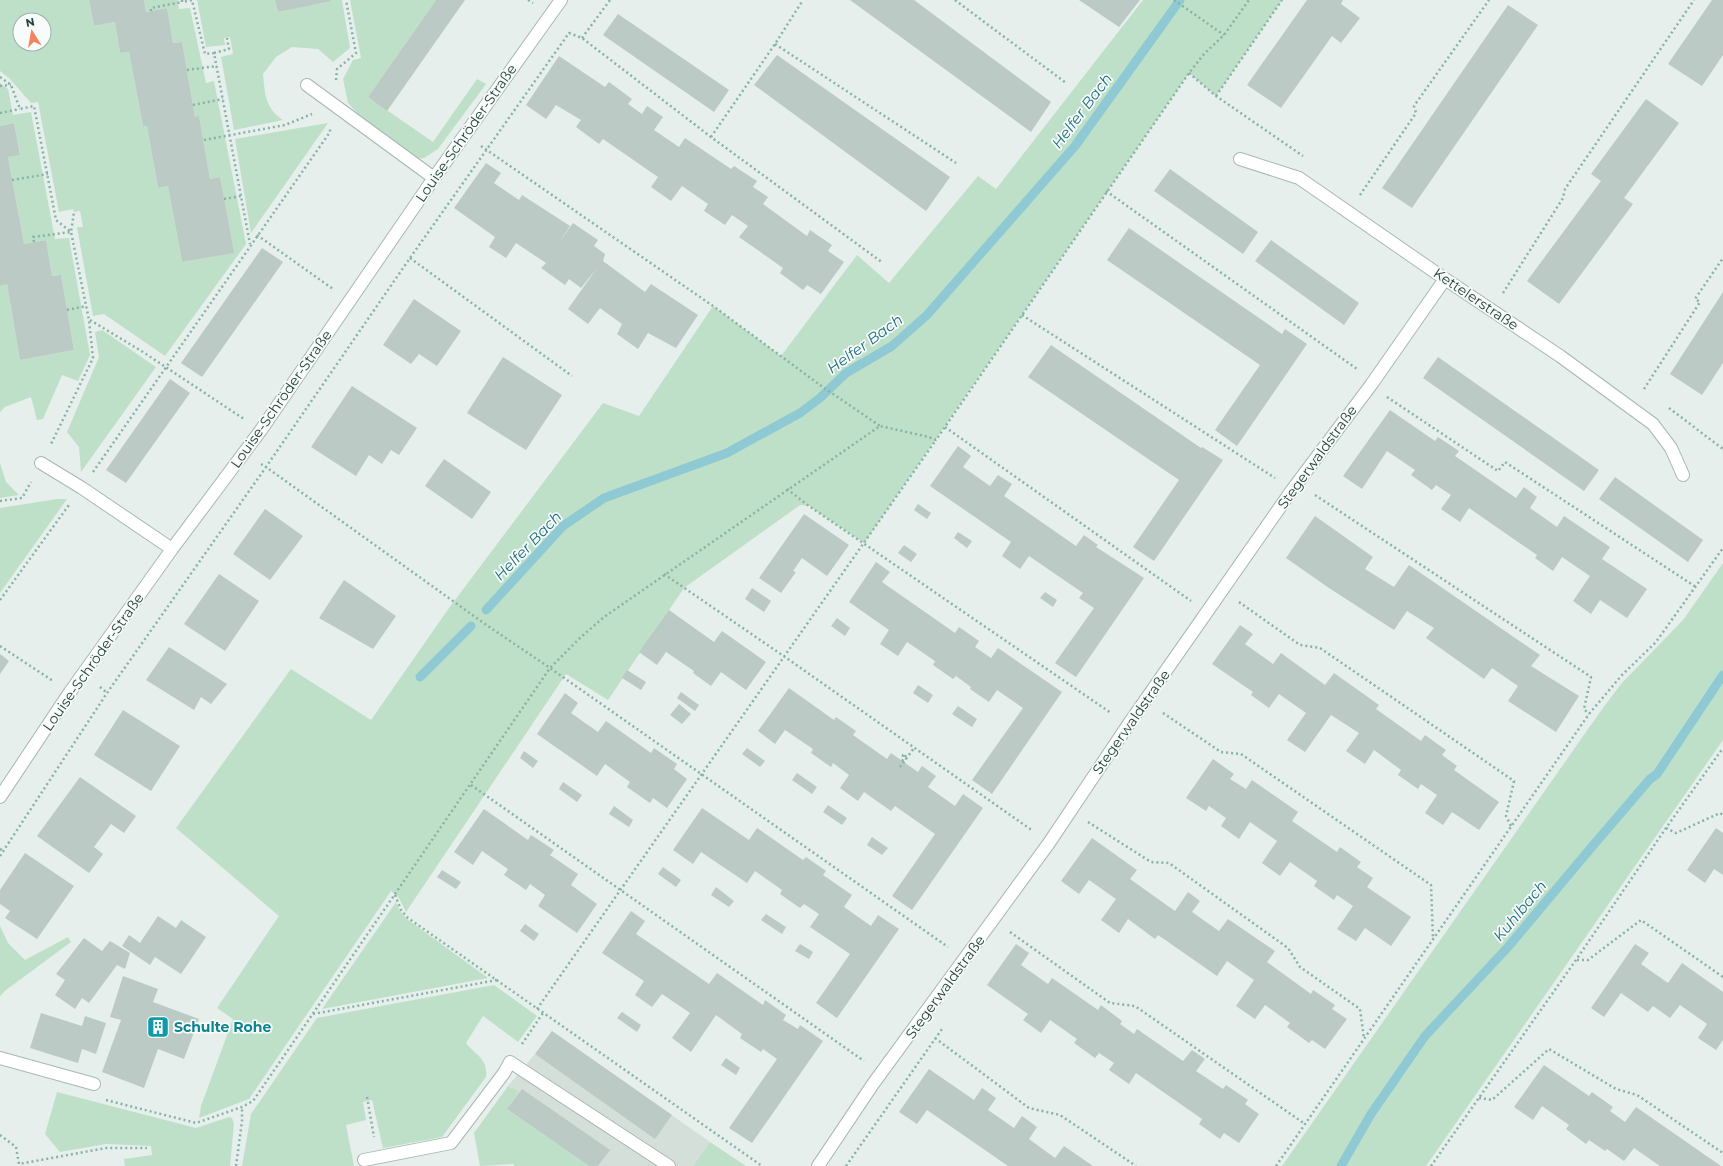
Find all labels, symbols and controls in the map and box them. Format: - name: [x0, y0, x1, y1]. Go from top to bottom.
- north arrow: [12, 12, 52, 52]
- text: N: [24, 14, 36, 30]
- street label: Louise-Schröder-Straße: [411, 60, 521, 206]
- water label: Helfer Bach: [1047, 69, 1116, 152]
- street label: Kettelerstraße: [1430, 264, 1522, 334]
- water label: Helfer Bach: [823, 310, 906, 377]
- street label: Louise-Schröder-Straße: [226, 326, 336, 472]
- street label: Stegerwaldstraße: [1273, 402, 1361, 512]
- water label: Helfer Bach: [490, 507, 565, 584]
- street label: Louise-Schröder-Straße: [38, 589, 148, 735]
- street label: Stegerwaldstraße: [1088, 666, 1174, 778]
- water label: Kuhlbach: [1489, 876, 1551, 945]
- street label: Stegerwaldstraße: [901, 932, 989, 1042]
- building icon: Schulte Rohe: [145, 1014, 171, 1040]
- place label: Schulte Rohe: [174, 1018, 272, 1036]

